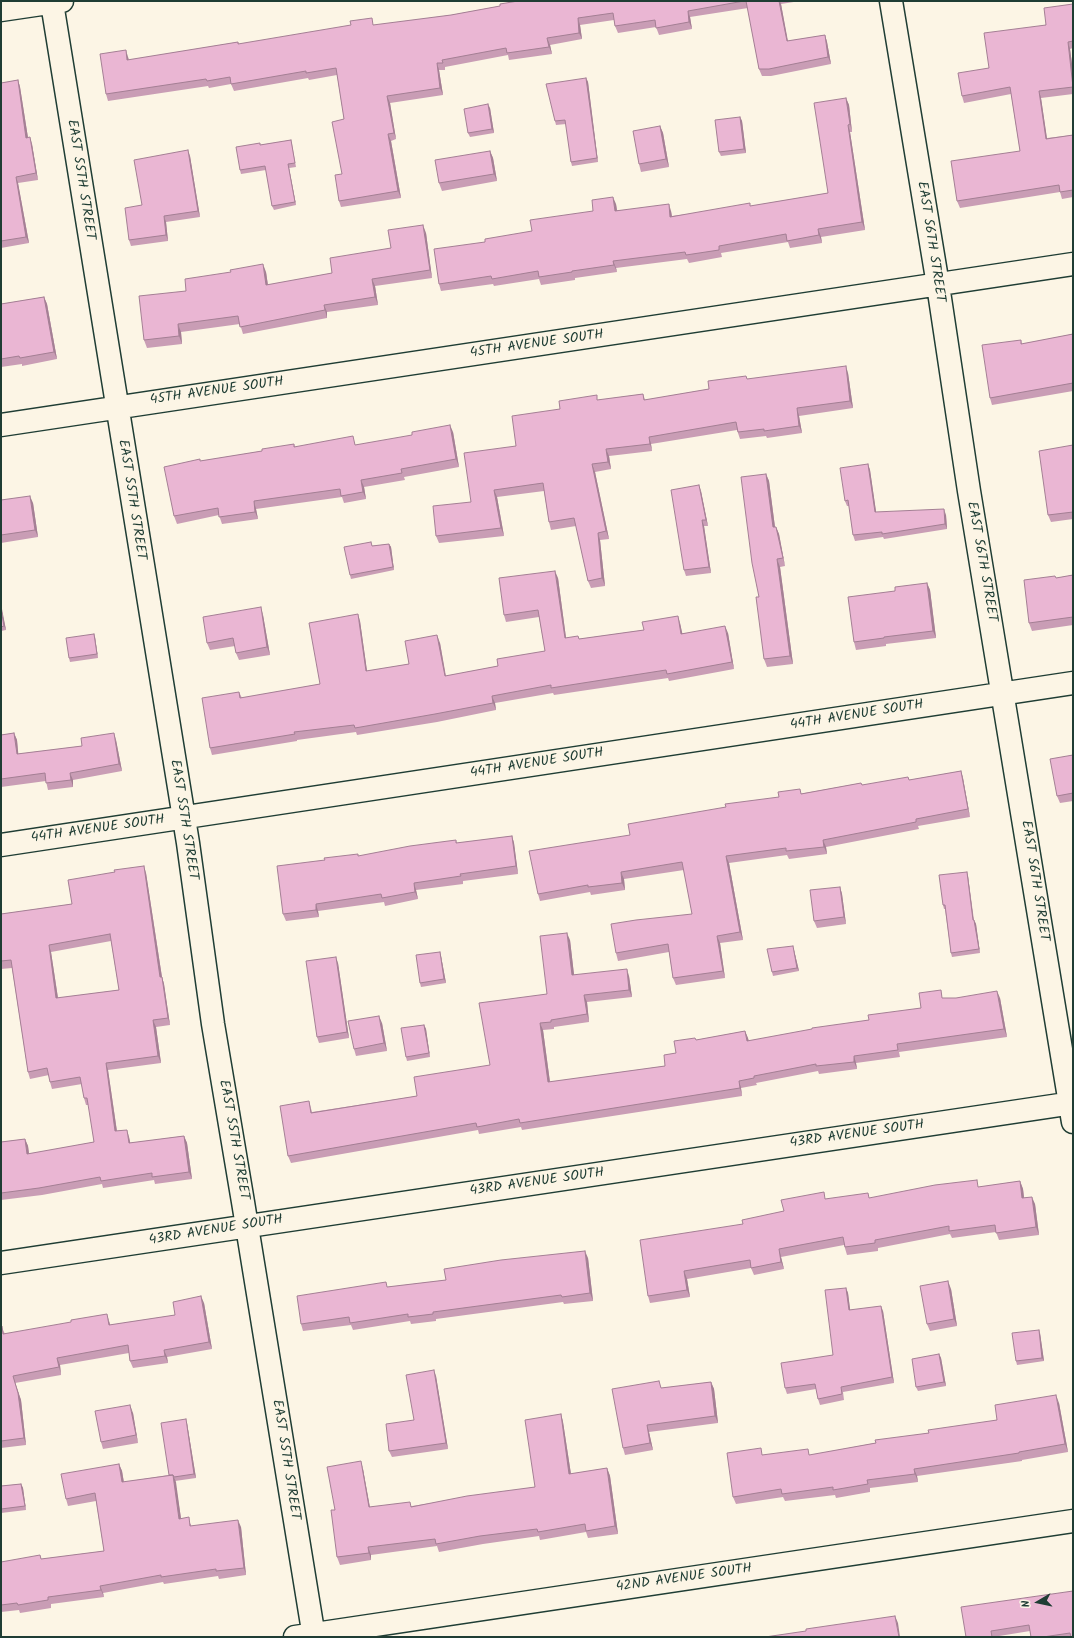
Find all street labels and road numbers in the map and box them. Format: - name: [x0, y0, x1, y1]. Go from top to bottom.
- street label: EAST 55TH STREET: [62, 119, 98, 241]
- street label: EAST 56TH STREET: [912, 180, 948, 304]
- street label: 45TH AVENUE SOUTH: [469, 327, 605, 363]
- street label: 45TH AVENUE SOUTH: [149, 374, 285, 410]
- street label: EAST 55TH STREET: [113, 439, 149, 561]
- street label: EAST 56TH STREET: [962, 500, 1000, 624]
- street label: 44TH AVENUE SOUTH: [789, 697, 925, 735]
- street label: 44TH AVENUE SOUTH: [469, 745, 605, 783]
- street label: EAST 55TH STREET: [165, 759, 201, 881]
- street label: 44TH AVENUE SOUTH: [30, 812, 166, 848]
- street label: EAST 56TH STREET: [1016, 819, 1052, 943]
- street label: EAST 55TH STREET: [214, 1079, 252, 1201]
- street label: 43RD AVENUE SOUTH: [789, 1117, 925, 1153]
- street label: 43RD AVENUE SOUTH: [469, 1165, 605, 1201]
- street label: 43RD AVENUE SOUTH: [148, 1212, 284, 1250]
- street label: EAST 55TH STREET: [267, 1399, 303, 1521]
- street label: 42ND AVENUE SOUTH: [615, 1561, 753, 1597]

